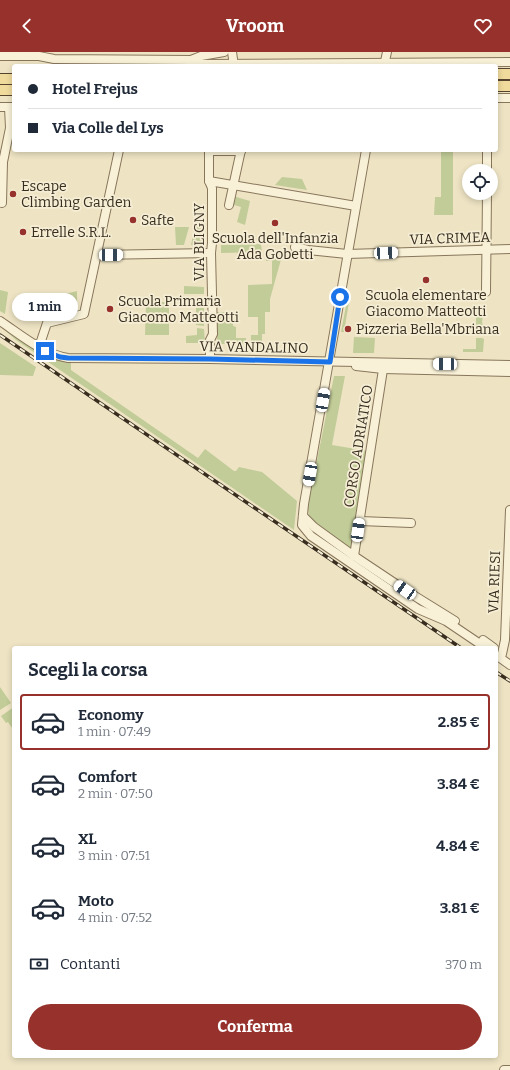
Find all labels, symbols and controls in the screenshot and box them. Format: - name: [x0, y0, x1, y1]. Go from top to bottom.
- icon: back: [16, 15, 38, 37]
- text: Vroom: [226, 15, 284, 37]
- icon: heart: [472, 15, 494, 37]
- text: Hotel Frejus: [52, 80, 138, 98]
- text: Via Colle del Lys: [52, 119, 164, 137]
- map controls: [462, 164, 498, 200]
- button: locate: [462, 164, 498, 200]
- place label: Escape Climbing Garden: [21, 178, 132, 211]
- marker: Escape Climbing Garden: [8, 189, 18, 199]
- street label: VIA BLIGNY: [191, 203, 208, 281]
- place label: Safte: [141, 212, 174, 229]
- marker: Safte: [128, 215, 138, 225]
- marker: Scuola dell'Infanzia Ada Gobetti: [270, 218, 280, 228]
- place label: Errelle S.R.L.: [31, 224, 111, 241]
- marker: Errelle S.R.L.: [18, 227, 28, 237]
- street label: VIA CRIMEA: [409, 229, 491, 248]
- place label: Scuola dell'Infanzia Ada Gobetti: [212, 230, 339, 263]
- car: [374, 246, 398, 260]
- car: [99, 249, 123, 261]
- marker: Scuola elementare Giacomo Matteotti: [421, 275, 431, 285]
- place label: Scuola elementare Giacomo Matteotti: [365, 287, 487, 320]
- route start: [331, 288, 349, 306]
- callout: 1 min: [12, 293, 78, 321]
- place label: Scuola Primaria Giacomo Matteotti: [118, 293, 239, 326]
- text: 1 min: [29, 299, 61, 314]
- marker: Scuola Primaria Giacomo Matteotti: [105, 304, 115, 314]
- place label: Pizzeria Bella'Mbriana: [356, 321, 500, 338]
- marker: Pizzeria Bella'Mbriana: [343, 324, 353, 334]
- street label: VIA VANDALINO: [199, 338, 309, 357]
- route end: [36, 342, 54, 360]
- car: [433, 358, 457, 370]
- street label: CORSO ADRIATICO: [340, 384, 377, 509]
- car: [315, 387, 331, 413]
- car: [302, 461, 318, 487]
- car: [350, 517, 366, 543]
- street label: VIA RIESI: [485, 550, 504, 614]
- car: [392, 578, 418, 602]
- text: Scegli la corsa: [28, 659, 148, 681]
- icon: car: [30, 704, 66, 740]
- text: Economy: [78, 706, 144, 724]
- text: 2.85 €: [438, 713, 480, 731]
- text: 1 min · 07:49: [78, 724, 151, 739]
- icon: car: [30, 766, 66, 802]
- text: Comfort: [78, 768, 137, 786]
- text: 3.84 €: [437, 775, 480, 793]
- text: 2 min · 07:50: [78, 786, 153, 801]
- icon: car: [30, 828, 66, 864]
- text: XL: [78, 830, 97, 848]
- text: 4.84 €: [436, 837, 480, 855]
- text: 3 min · 07:51: [78, 848, 150, 863]
- icon: car: [30, 890, 66, 926]
- text: Moto: [78, 892, 114, 910]
- text: 3.81 €: [440, 899, 480, 917]
- text: 4 min · 07:52: [78, 910, 152, 925]
- icon: cash: [28, 953, 50, 975]
- text: Contanti: [60, 955, 120, 973]
- text: 370 m: [445, 957, 482, 972]
- button: Conferma: [28, 1004, 482, 1050]

